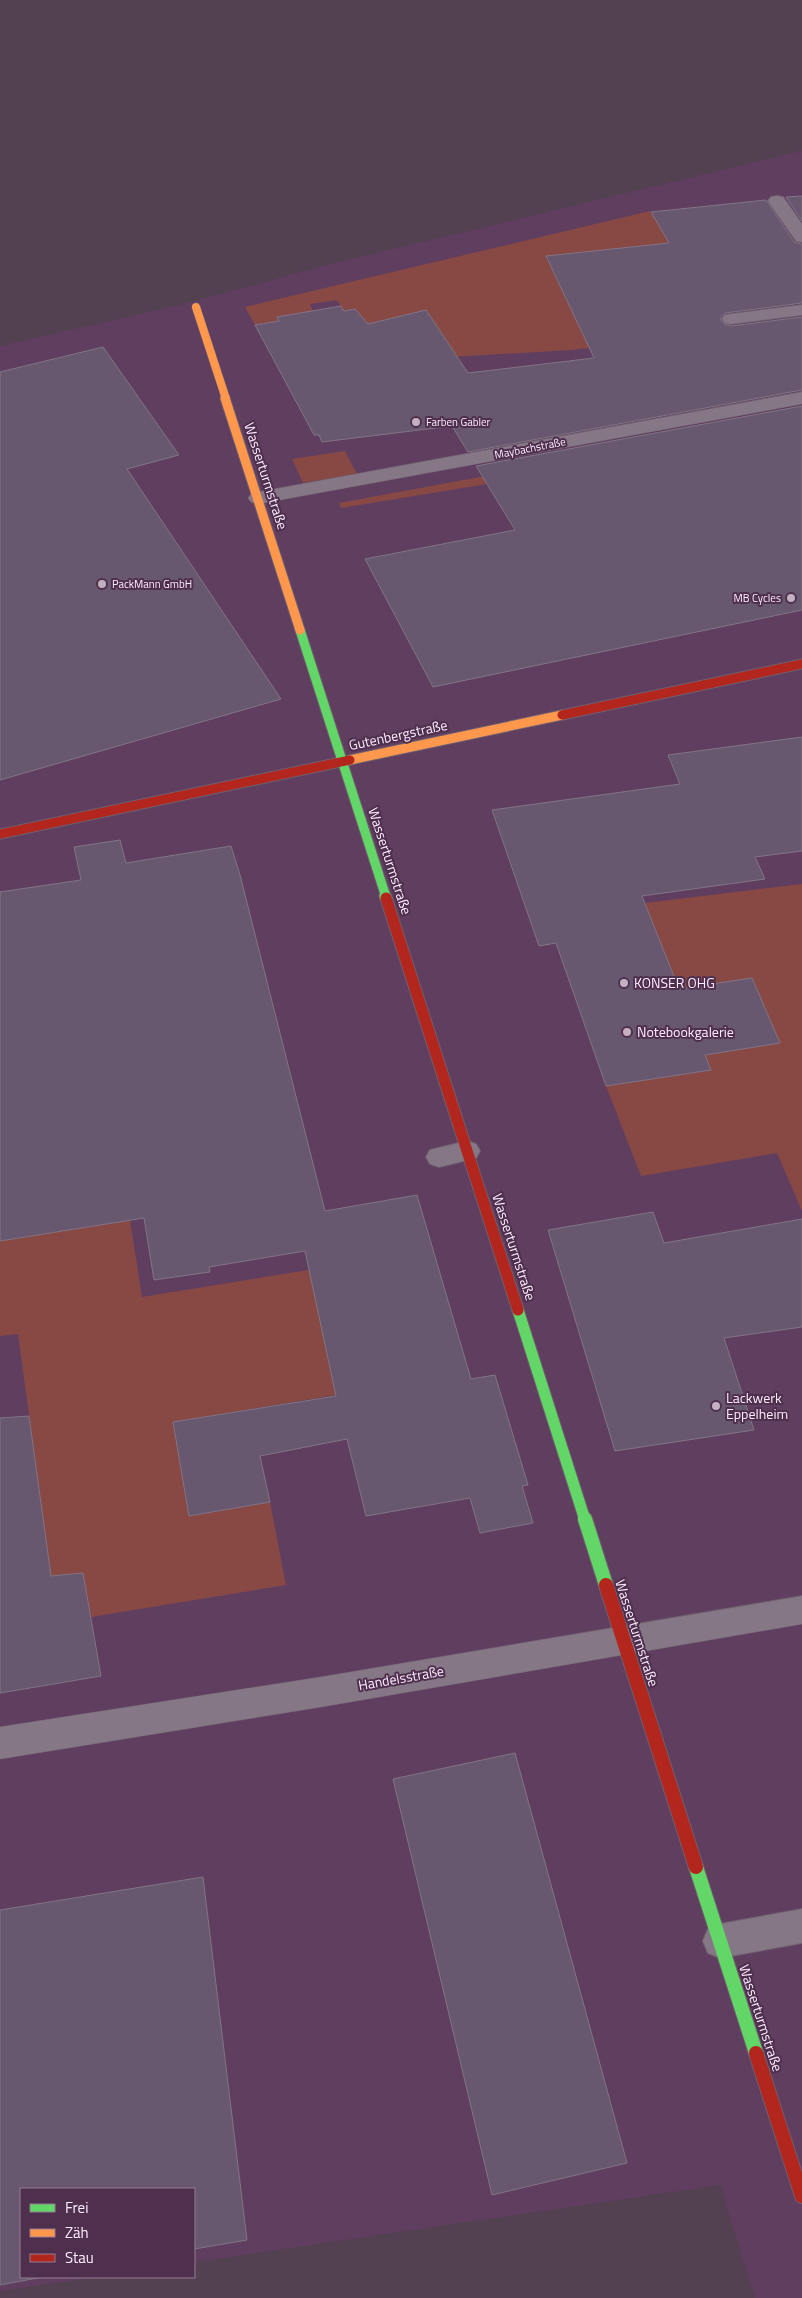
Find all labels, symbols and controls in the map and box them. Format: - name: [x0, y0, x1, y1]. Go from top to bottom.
- place label: Farben Gabler: [426, 414, 491, 430]
- marker: Farben Gabler: [410, 416, 422, 428]
- street label: Wasserturmstraße: [239, 420, 294, 532]
- street label: Maybachstraße: [493, 433, 567, 463]
- place label: PackMann GmbH: [112, 576, 192, 592]
- marker: PackMann GmbH: [96, 578, 108, 590]
- place label: MB Cycles: [734, 590, 781, 606]
- marker: MB Cycles: [785, 592, 797, 604]
- street label: Gutenbergstraße: [347, 714, 449, 755]
- street label: Wasserturmstraße: [363, 805, 418, 917]
- place label: KONSER OHG: [634, 972, 715, 993]
- marker: KONSER OHG: [618, 977, 630, 989]
- place label: Notebookgalerie: [637, 1021, 734, 1042]
- marker: Notebookgalerie: [621, 1026, 633, 1038]
- street label: Wasserturmstraße: [487, 1191, 542, 1303]
- place label: Lackwerk Eppelheim: [726, 1387, 788, 1424]
- marker: Lackwerk Eppelheim: [710, 1400, 722, 1412]
- street label: Wasserturmstraße: [610, 1577, 665, 1689]
- street label: Handelsstraße: [356, 1660, 445, 1695]
- street label: Wasserturmstraße: [734, 1962, 789, 2074]
- legend: [20, 2188, 195, 2278]
- text: Frei: [65, 2196, 88, 2219]
- text: Zäh: [65, 2221, 89, 2244]
- text: Stau: [65, 2246, 94, 2269]

